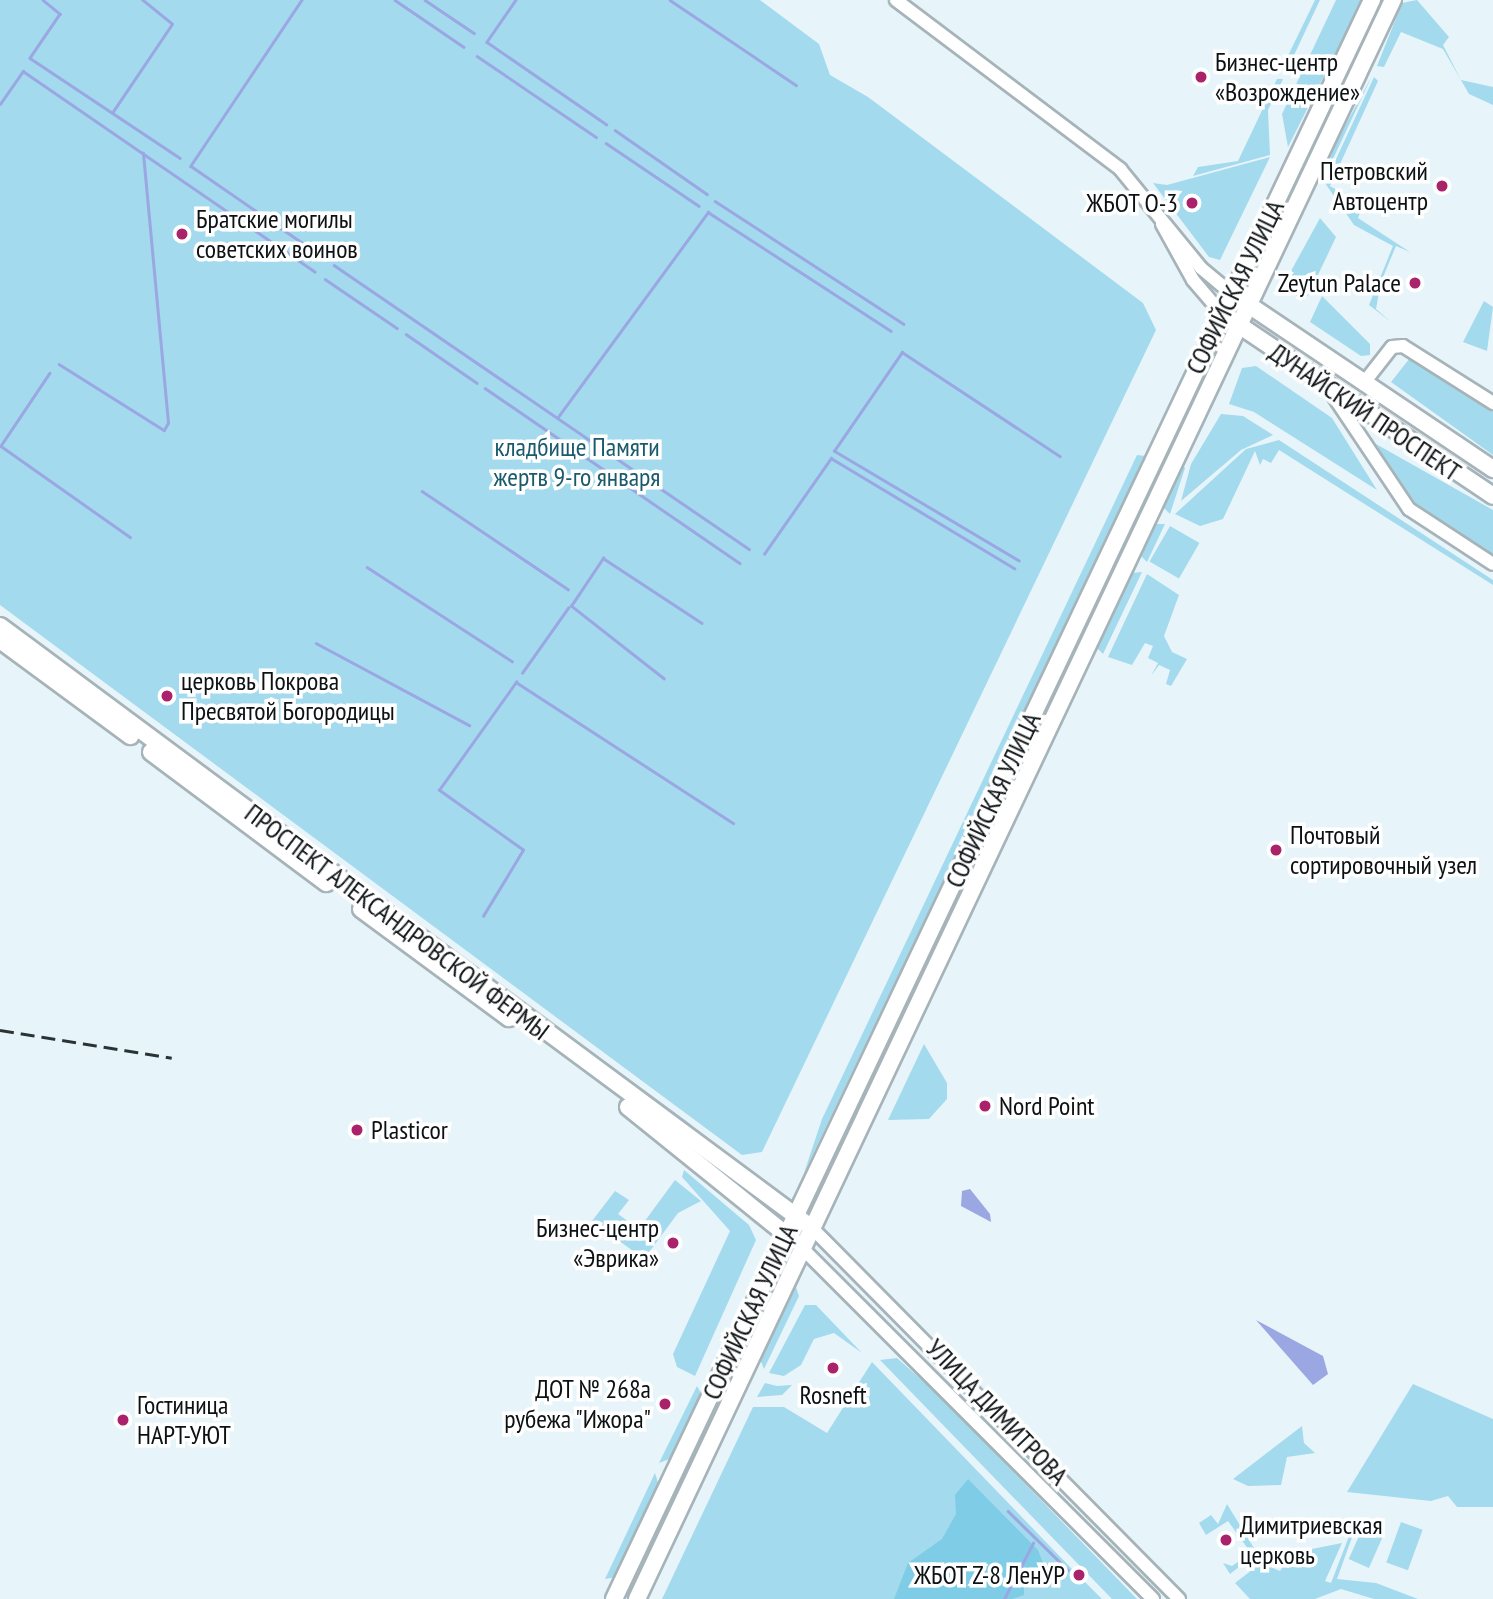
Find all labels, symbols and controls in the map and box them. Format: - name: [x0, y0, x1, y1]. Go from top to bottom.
- place label: Бизнес-центр «Возрождение»: [1215, 46, 1360, 108]
- marker: Бизнес-центр «Возрождение»: [1193, 69, 1209, 85]
- place label: Петровский Автоцентр: [1320, 155, 1428, 216]
- marker: Петровский Автоцентр: [1434, 178, 1450, 194]
- place label: ЖБОТ О-3: [1085, 187, 1178, 219]
- street label: СОФИЙСКАЯ УЛИЦА: [1179, 195, 1291, 379]
- marker: ЖБОТ О-3: [1184, 195, 1200, 211]
- place label: Братские могилы советских воинов: [196, 203, 358, 264]
- marker: Братские могилы советских воинов: [174, 226, 190, 242]
- place label: Zeytun Palace: [1278, 267, 1401, 299]
- marker: Zeytun Palace: [1407, 275, 1423, 291]
- street label: ДУНАЙСКИЙ ПРОСПЕКТ: [1263, 336, 1467, 488]
- park label: кладбище Памяти жертв 9-го января: [494, 431, 660, 492]
- place label: церковь Покрова Пресвятой Богородицы: [181, 665, 395, 726]
- marker: церковь Покрова Пресвятой Богородицы: [159, 688, 175, 704]
- street label: СОФИЙСКАЯ УЛИЦА: [939, 707, 1047, 893]
- street label: ПРОСПЕКТ АЛЕКСАНДРОВСКОЙ ФЕРМЫ: [238, 797, 556, 1047]
- place label: Почтовый сортировочный узел: [1290, 819, 1477, 880]
- marker: Почтовый сортировочный узел: [1268, 842, 1284, 858]
- place label: Nord Point: [999, 1090, 1095, 1122]
- marker: Nord Point: [977, 1098, 993, 1114]
- place label: Plasticor: [371, 1114, 448, 1146]
- marker: Plasticor: [349, 1122, 365, 1138]
- place label: Бизнес-центр «Эврика»: [536, 1212, 659, 1274]
- street label: СОФИЙСКАЯ УЛИЦА: [696, 1219, 804, 1405]
- marker: Бизнес-центр «Эврика»: [665, 1235, 681, 1251]
- street label: УЛИЦА ДИМИТРОВА: [919, 1332, 1075, 1492]
- marker: Rosneft: [825, 1360, 841, 1376]
- place label: ДОТ № 268а рубежа "Ижора": [503, 1373, 651, 1434]
- place label: Rosneft: [799, 1379, 867, 1411]
- place label: Гостиница НАРТ-УЮТ: [137, 1389, 231, 1450]
- marker: ДОТ № 268а рубежа "Ижора": [657, 1396, 673, 1412]
- marker: Гостиница НАРТ-УЮТ: [115, 1412, 131, 1428]
- place label: Димитриевская церковь: [1240, 1509, 1383, 1570]
- marker: Димитриевская церковь: [1218, 1532, 1234, 1548]
- place label: ЖБОТ Z-8 ЛенУР: [913, 1559, 1065, 1591]
- marker: ЖБОТ Z-8 ЛенУР: [1071, 1567, 1087, 1583]

